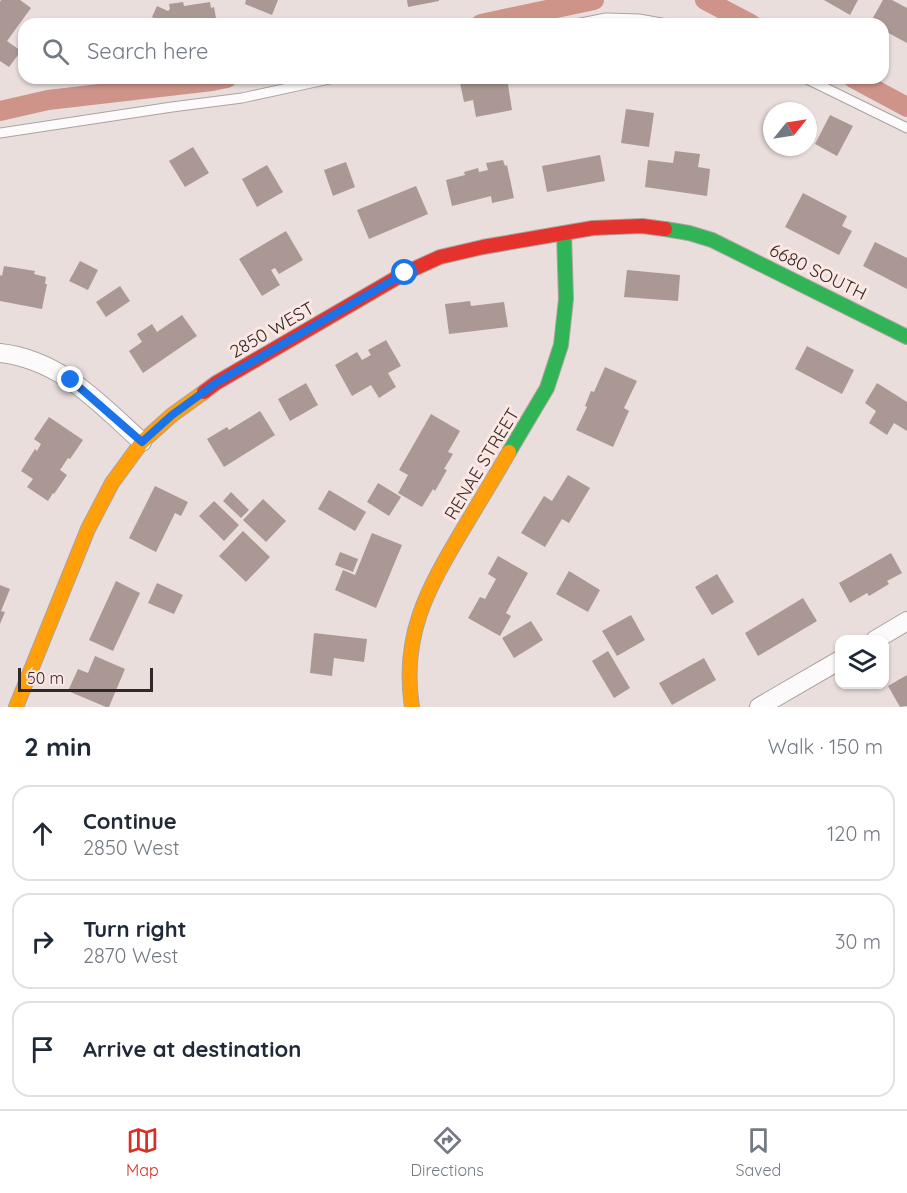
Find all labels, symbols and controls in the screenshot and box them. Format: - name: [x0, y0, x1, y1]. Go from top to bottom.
- search box: [18, 18, 889, 84]
- icon: search: [39, 35, 72, 68]
- text: Search here: [87, 37, 208, 65]
- north arrow: [763, 102, 817, 156]
- street label: 6680 SOUTH: [766, 238, 871, 305]
- route start: [391, 259, 417, 285]
- street label: 2850 WEST: [225, 296, 318, 363]
- route end: [57, 366, 83, 392]
- street label: RENAE STREET: [439, 403, 524, 524]
- map controls: [835, 635, 889, 689]
- button: layers: [835, 635, 889, 689]
- scale bar: [18, 665, 153, 692]
- text: 50 m: [27, 668, 64, 688]
- text: 2 min: [24, 730, 92, 763]
- text: Walk · 150 m: [768, 734, 883, 759]
- text: Continue: [83, 807, 177, 835]
- icon: ahead: [26, 817, 59, 850]
- text: 120 m: [827, 821, 881, 846]
- text: 2850 West: [83, 835, 180, 860]
- text: Turn right: [83, 915, 187, 943]
- icon: right: [26, 925, 59, 958]
- text: 30 m: [835, 929, 881, 954]
- text: 2870 West: [83, 943, 178, 968]
- icon: arrive: [26, 1033, 59, 1066]
- text: Arrive at destination: [83, 1035, 301, 1063]
- tab: Map: [126, 1124, 159, 1180]
- tab: Directions: [411, 1124, 484, 1180]
- tab: Saved: [736, 1124, 781, 1180]

